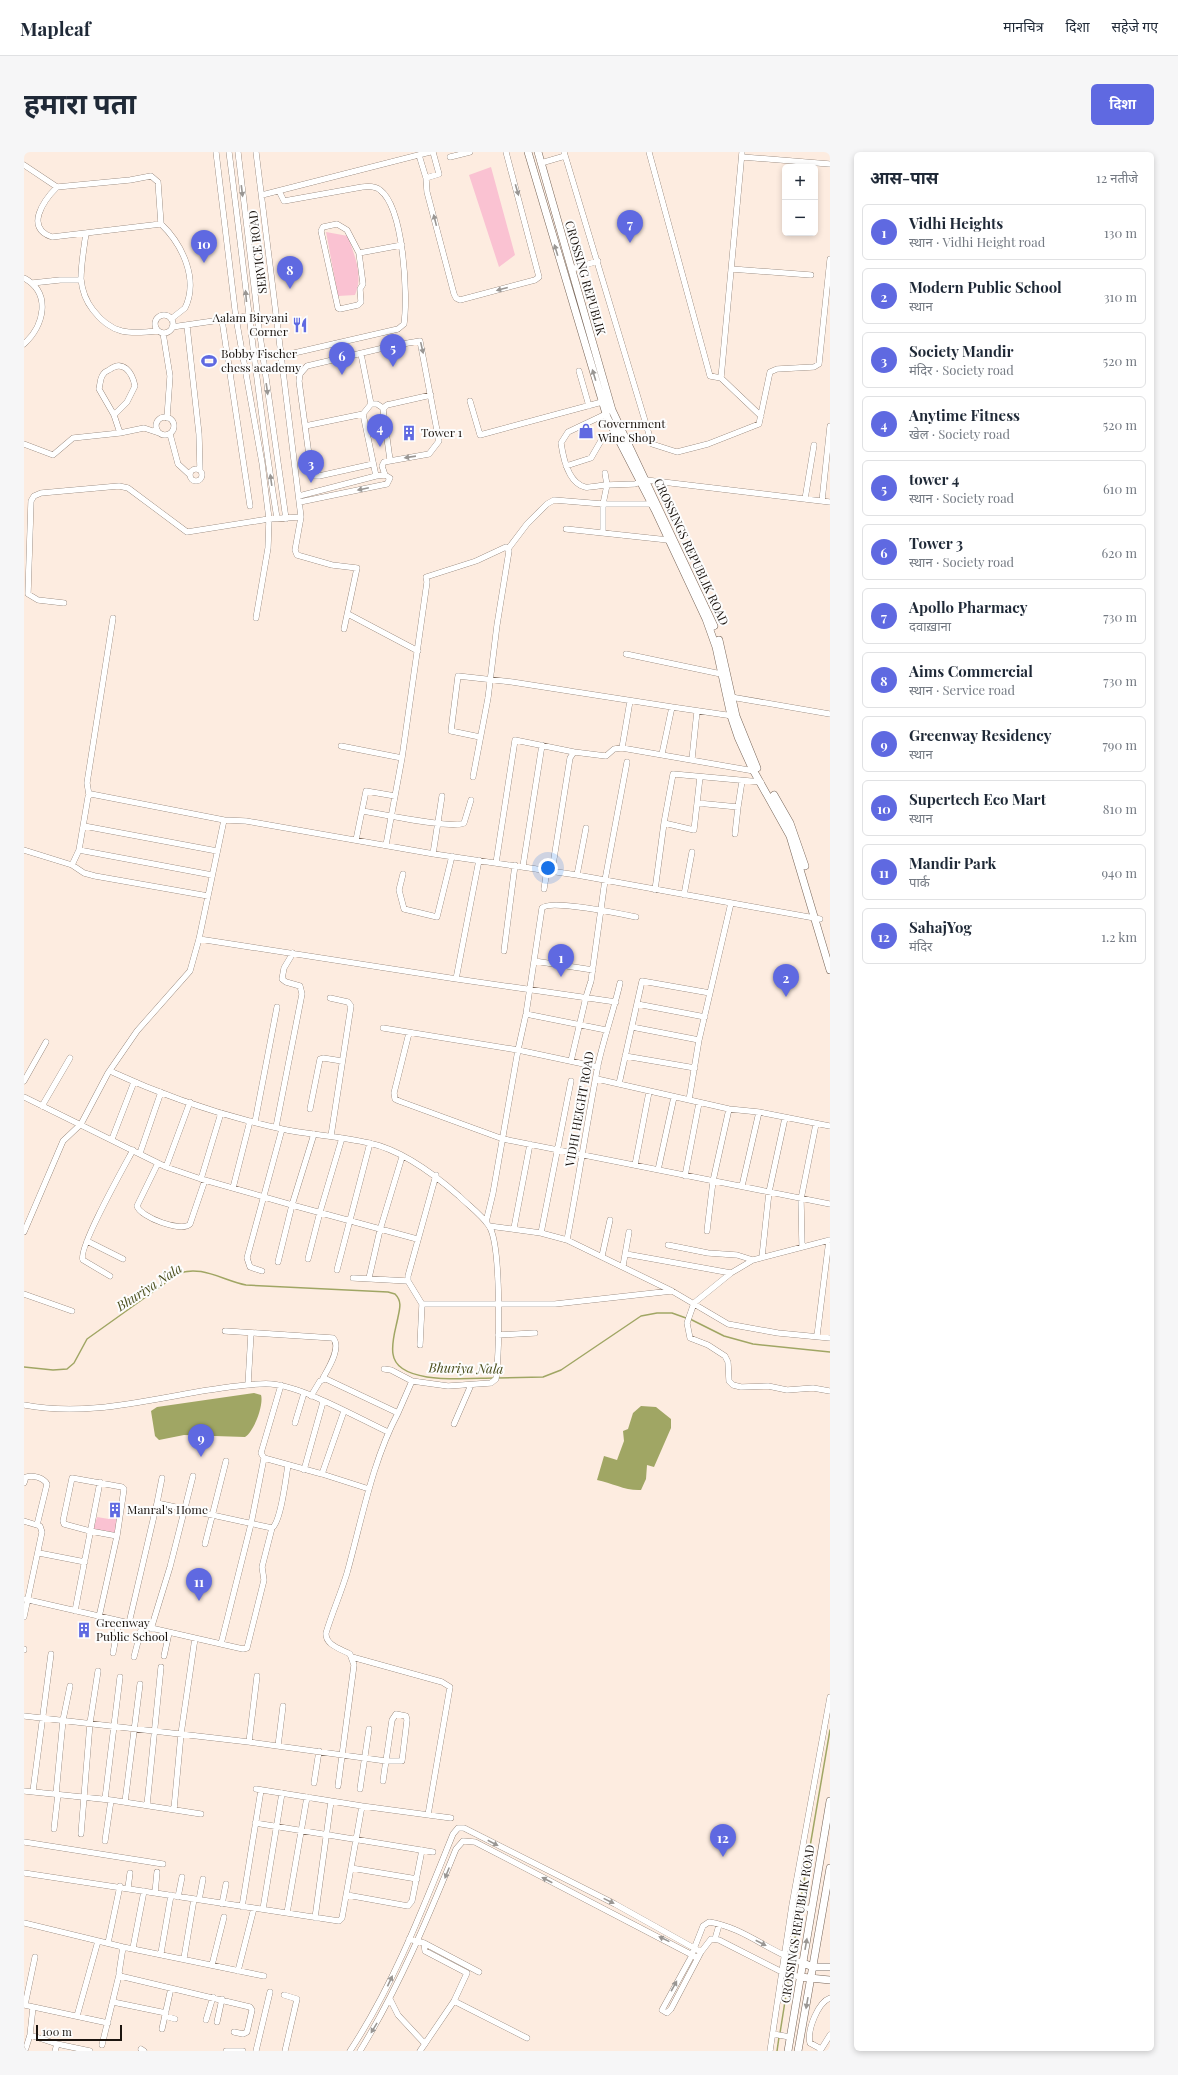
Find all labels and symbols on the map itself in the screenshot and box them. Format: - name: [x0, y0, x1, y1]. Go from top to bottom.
- one-way arrow: [514, 183, 520, 196]
- one-way arrow: [239, 185, 245, 197]
- street label: SERVICE ROAD: [244, 209, 270, 295]
- pin: 7: [617, 210, 643, 243]
- one-way arrow: [431, 214, 437, 226]
- street label: CROSSING REPUBLIK: [562, 219, 610, 337]
- pin: 10: [191, 230, 217, 263]
- one-way arrow: [553, 244, 559, 256]
- pin: 8: [277, 256, 303, 289]
- one-way arrow: [496, 286, 508, 292]
- one-way arrow: [243, 289, 249, 302]
- place label: Aalam Biryani Corner: [212, 309, 289, 339]
- restaurant icon: Aalam Biryani Corner: [291, 316, 309, 334]
- pin: 5: [380, 334, 406, 367]
- pin: 6: [329, 342, 355, 375]
- one-way arrow: [419, 342, 425, 354]
- place label: Bobby Fischer chess academy: [221, 345, 301, 375]
- sports icon: Bobby Fischer chess academy: [200, 352, 218, 370]
- one-way arrow: [591, 368, 597, 380]
- one-way arrow: [264, 383, 270, 395]
- pin: 4: [367, 414, 393, 447]
- place label: Government Wine Shop: [597, 415, 666, 445]
- shop icon: Government Wine Shop: [577, 422, 595, 440]
- building icon: Tower 1: [400, 424, 418, 442]
- place label: Tower 1: [421, 424, 463, 440]
- pin: 3: [298, 450, 324, 483]
- one-way arrow: [404, 454, 416, 460]
- one-way arrow: [268, 474, 274, 486]
- street label: CROSSINGS REPUBLIK ROAD: [651, 476, 733, 628]
- one-way arrow: [356, 486, 369, 492]
- your location: [538, 858, 558, 878]
- pin: 1: [548, 944, 574, 977]
- pin: 2: [773, 964, 799, 997]
- street label: VIDHI HEIGHT ROAD: [561, 1050, 597, 1169]
- water label: Bhuriya Nala: [112, 1259, 185, 1315]
- water label: Bhuriya Nala: [427, 1358, 504, 1377]
- pin: 9: [188, 1424, 214, 1457]
- building icon: Manral's Home: [106, 1501, 124, 1519]
- place label: Manral's Home: [127, 1501, 208, 1517]
- pin: 11: [186, 1568, 212, 1601]
- place label: Greenway Public School: [96, 1614, 169, 1644]
- building icon: Greenway Public School: [75, 1621, 93, 1639]
- pin: 12: [710, 1824, 736, 1857]
- one-way arrow: [487, 1840, 499, 1846]
- street label: CROSSINGS REPUBLIK ROAD: [777, 1843, 818, 2004]
- one-way arrow: [443, 1867, 449, 1879]
- one-way arrow: [542, 1877, 553, 1884]
- one-way arrow: [603, 1898, 615, 1904]
- one-way arrow: [658, 1936, 669, 1942]
- one-way arrow: [803, 1937, 809, 1950]
- one-way arrow: [755, 1939, 767, 1946]
- one-way arrow: [387, 1975, 393, 1986]
- one-way arrow: [671, 1981, 678, 1992]
- one-way arrow: [804, 1997, 810, 2009]
- one-way arrow: [370, 2022, 377, 2034]
- scale bar: [36, 2023, 122, 2042]

